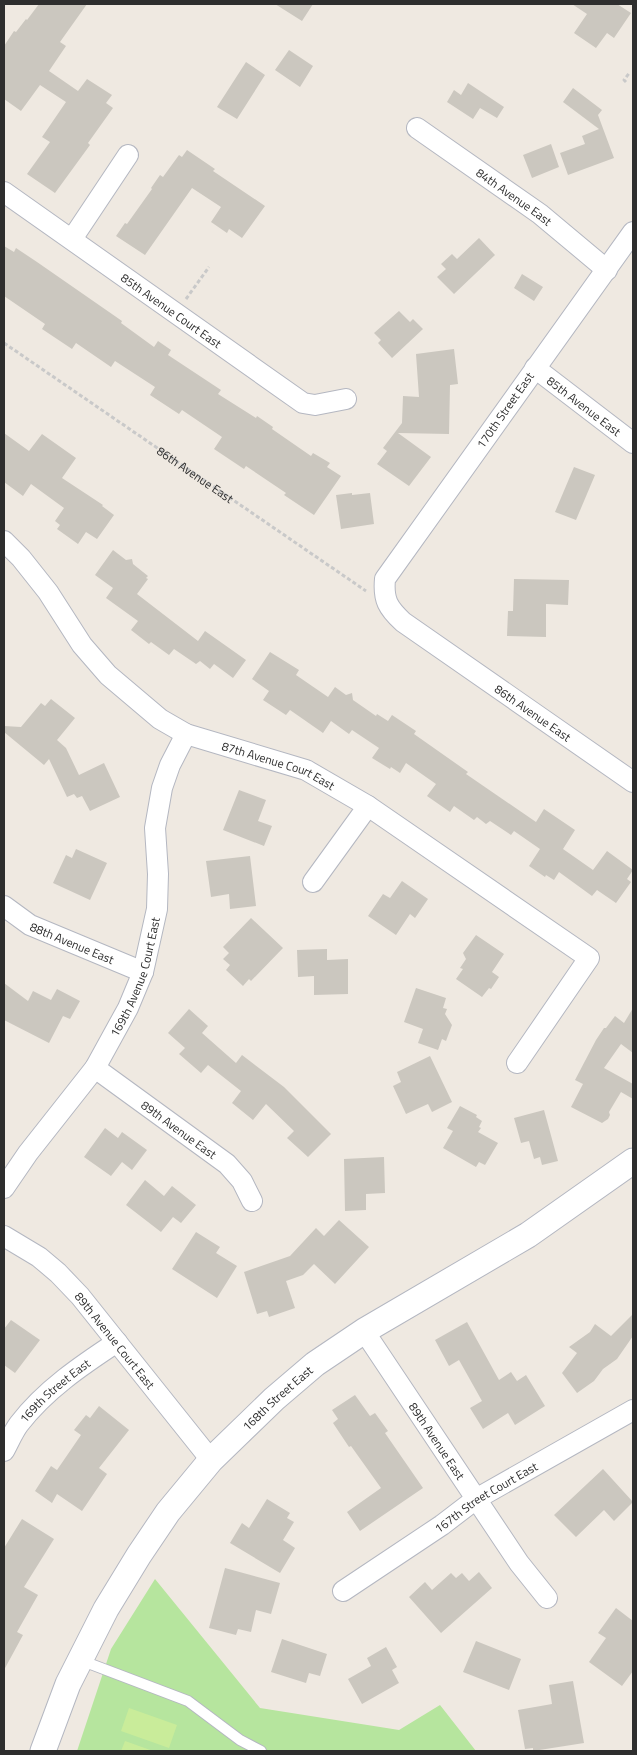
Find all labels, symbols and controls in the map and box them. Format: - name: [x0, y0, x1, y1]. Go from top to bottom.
- street label: 84th Avenue East: [472, 163, 557, 231]
- street label: 85th Avenue Court East: [117, 268, 226, 353]
- street label: 170th Street East: [472, 367, 539, 452]
- street label: 85th Avenue East: [543, 371, 626, 441]
- street label: 86th Avenue East: [153, 441, 238, 508]
- street label: 86th Avenue East: [491, 679, 576, 746]
- street label: 87th Avenue Court East: [220, 736, 339, 795]
- street label: 169th Avenue Court East: [105, 914, 165, 1040]
- street label: 88th Avenue East: [27, 917, 118, 969]
- street label: 89th Avenue East: [137, 1095, 222, 1164]
- street label: 89th Avenue Court East: [71, 1288, 161, 1393]
- street label: 169th Street East: [14, 1353, 95, 1427]
- street label: 168th Street East: [237, 1360, 317, 1435]
- street label: 89th Avenue East: [405, 1398, 471, 1484]
- street label: 167th Street Court East: [430, 1456, 541, 1537]

